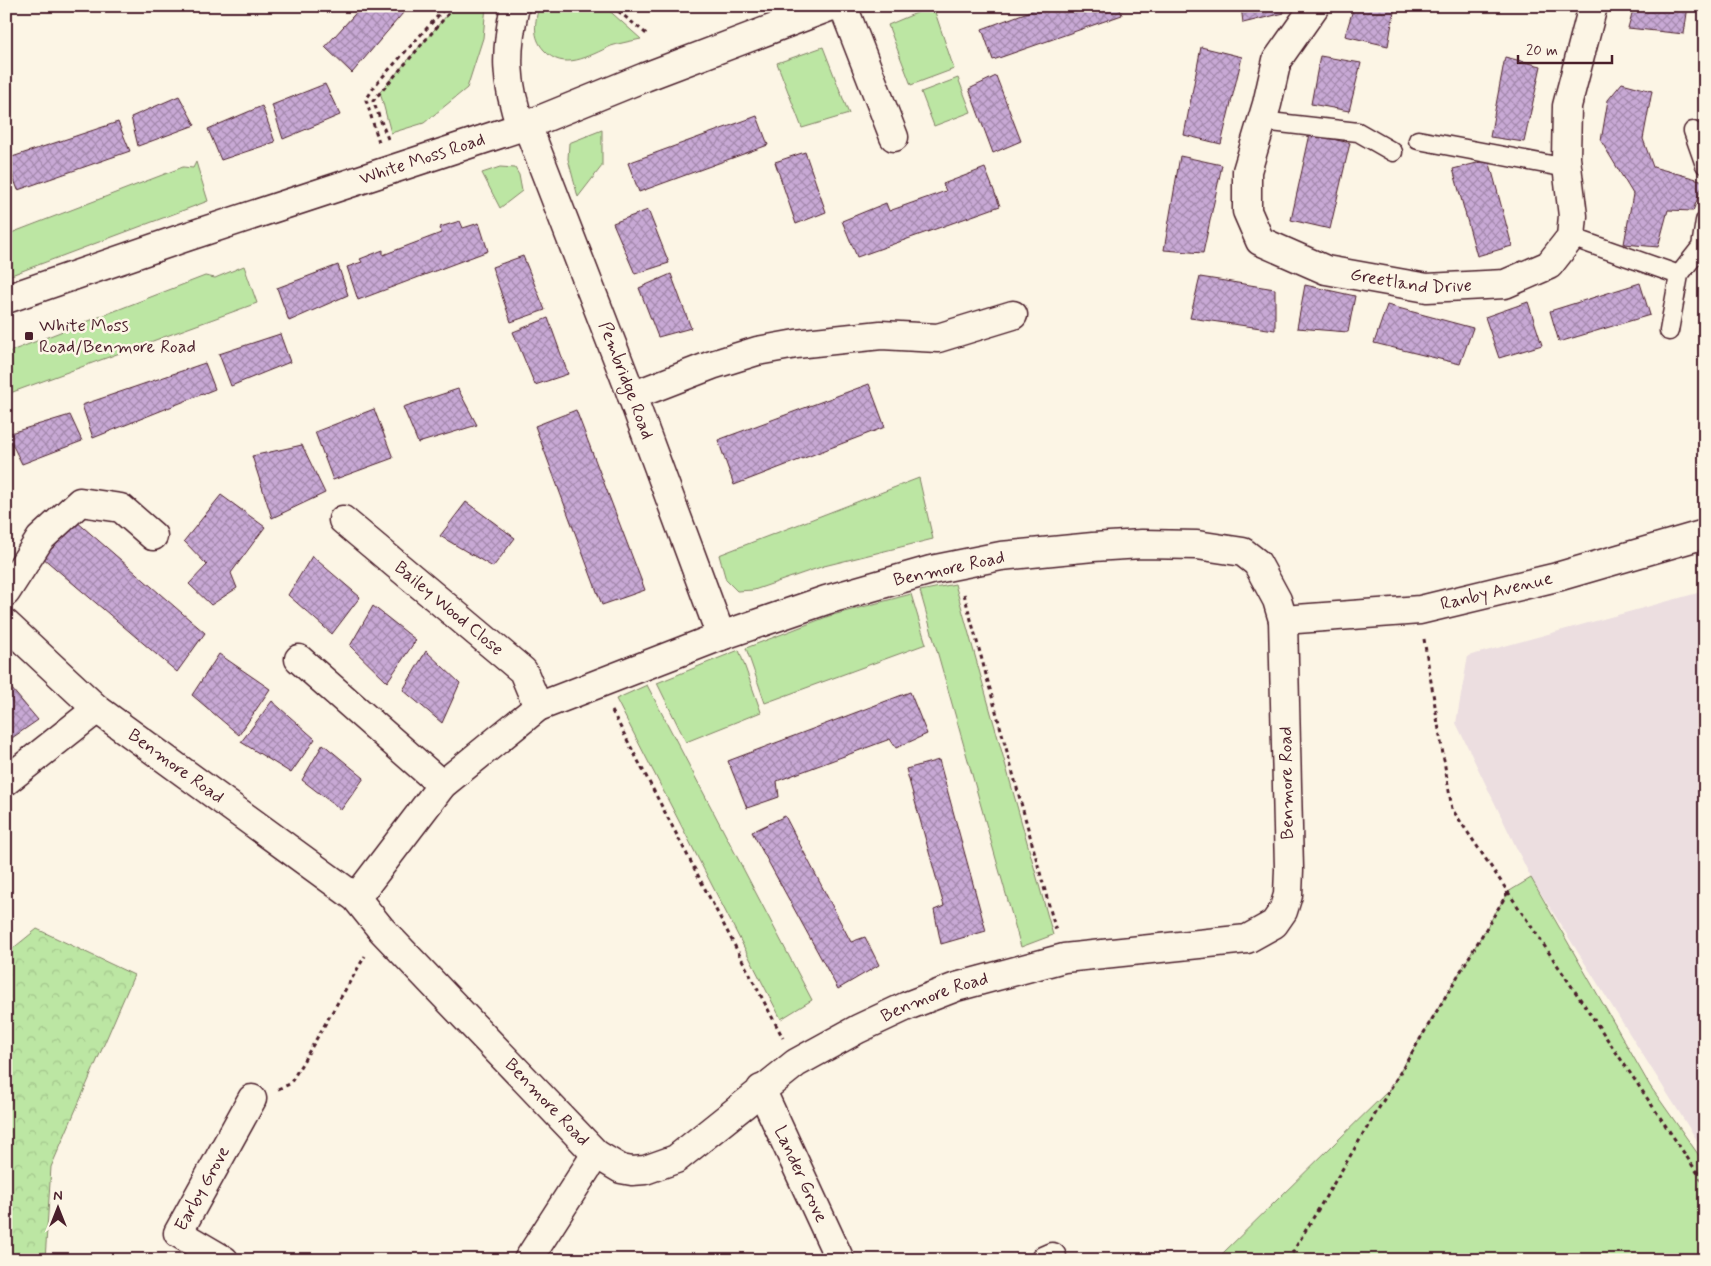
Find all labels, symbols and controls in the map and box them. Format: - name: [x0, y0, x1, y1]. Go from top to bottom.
- scale bar: [1518, 32, 1612, 64]
- text: 20 m: [1526, 41, 1558, 61]
- street label: White Moss Road: [356, 128, 488, 191]
- street label: Greetland Drive: [1348, 263, 1473, 300]
- place label: White Moss Road/Benmore Road: [39, 314, 196, 359]
- street label: Pembridge Road: [592, 318, 659, 443]
- marker: White Moss Road/Benmore Road: [23, 330, 35, 342]
- street label: Benmore Road: [891, 546, 1007, 592]
- street label: Bailey Wood Close: [389, 556, 508, 661]
- street label: Ranby Avenue: [1438, 566, 1555, 617]
- street label: Benmore Road: [123, 723, 228, 809]
- street label: Benmore Road: [1274, 726, 1300, 840]
- street label: Benmore Road: [877, 967, 991, 1029]
- street label: Benmore Road: [499, 1053, 595, 1152]
- street label: Lander Grove: [768, 1122, 833, 1227]
- street label: Earby Grove: [169, 1142, 236, 1236]
- north arrow: [32, 1184, 82, 1234]
- text: N: [53, 1187, 63, 1205]

